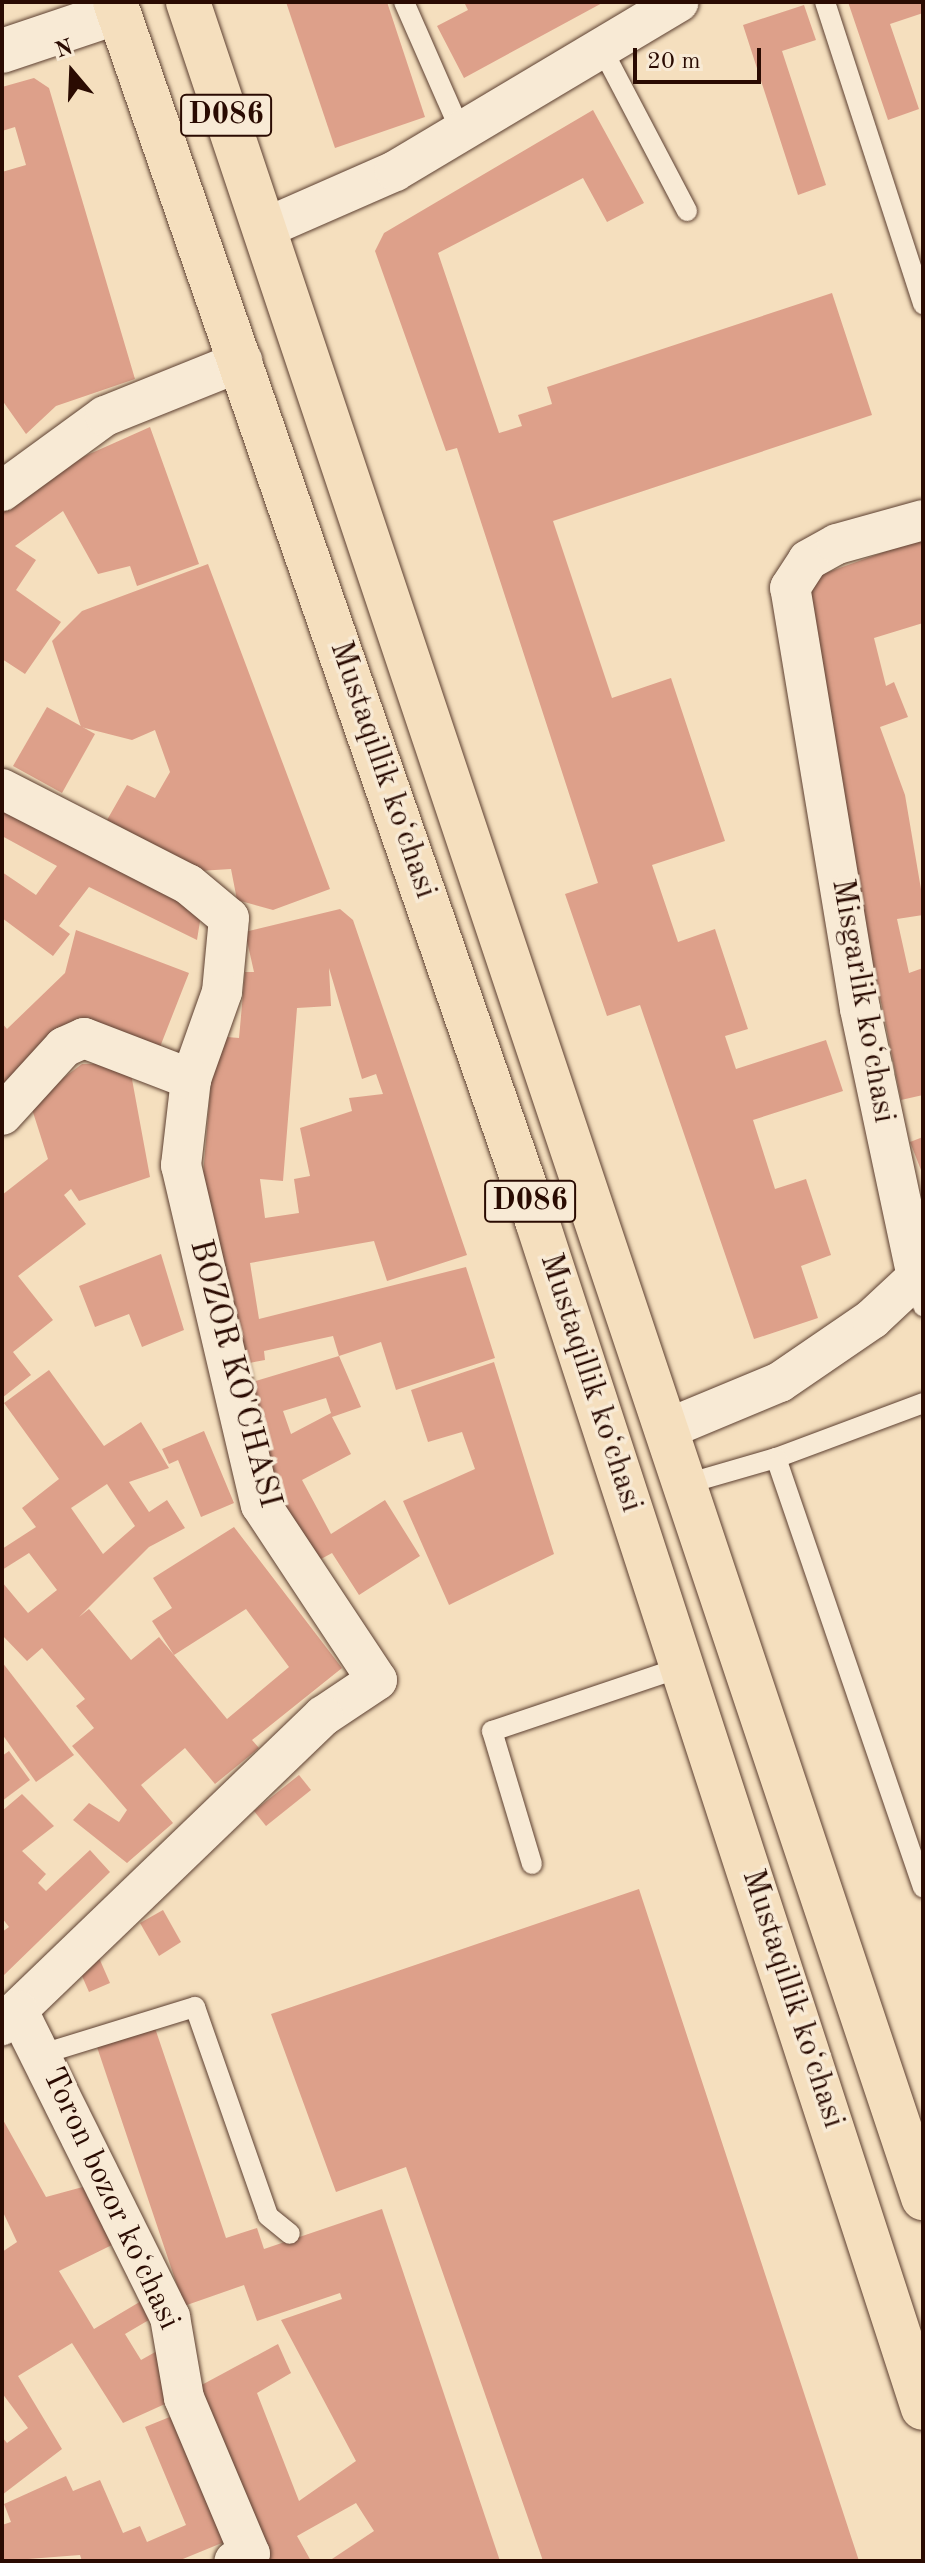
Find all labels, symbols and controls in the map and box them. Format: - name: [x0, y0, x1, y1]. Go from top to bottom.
- north arrow: [32, 32, 112, 112]
- scale bar: [637, 32, 765, 82]
- text: N: [53, 36, 76, 62]
- text: 20 m: [647, 50, 701, 74]
- road number: D086: [180, 89, 272, 141]
- street label: Mustaqillik koʻchasi: [320, 636, 444, 904]
- street label: Misgarlik koʻchasi: [822, 876, 902, 1126]
- road number: D086: [484, 1175, 576, 1227]
- street label: BOZOR KO'CHASI: [180, 1236, 288, 1512]
- street label: Mustaqillik koʻchasi: [530, 1249, 650, 1517]
- street label: Mustaqillik koʻchasi: [732, 1865, 852, 2133]
- street label: Toron bozor koʻchasi: [32, 2062, 188, 2336]

